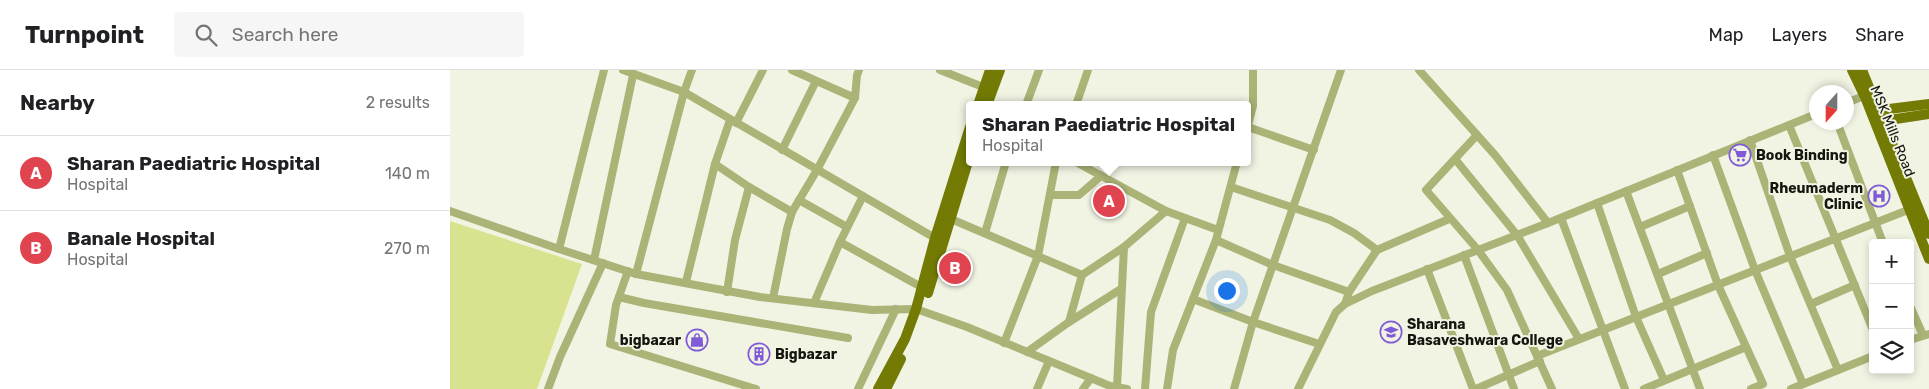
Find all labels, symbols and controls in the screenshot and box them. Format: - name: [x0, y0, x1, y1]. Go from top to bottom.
- search box: [174, 12, 524, 57]
- text: Turnpoint: [25, 21, 144, 49]
- icon: search: [192, 21, 220, 49]
- text: Search here: [232, 23, 338, 46]
- text: Map: [1709, 24, 1744, 46]
- text: Layers: [1772, 24, 1827, 46]
- text: Share: [1855, 24, 1904, 46]
- street label: MSK Mills Road: [1867, 83, 1919, 179]
- north arrow: [1809, 85, 1854, 130]
- text: Nearby: [20, 90, 95, 115]
- text: 2 results: [366, 93, 430, 112]
- popup: [966, 101, 1251, 166]
- text: Sharan Paediatric Hospital: [982, 113, 1235, 136]
- text: Hospital: [982, 136, 1043, 155]
- supermarket icon: Book Binding: [1728, 143, 1752, 167]
- place label: Book Binding: [1756, 147, 1848, 164]
- text: Sharan Paediatric Hospital: [67, 152, 320, 175]
- text: A: [30, 164, 42, 183]
- text: 140 m: [385, 164, 430, 183]
- text: Hospital: [67, 175, 128, 194]
- place label: Rheumaderm Clinic: [1770, 180, 1863, 213]
- pin: A: [1093, 182, 1125, 220]
- hospital icon: Rheumaderm Clinic: [1867, 184, 1891, 208]
- text: Banale Hospital: [67, 227, 215, 250]
- text: B: [30, 239, 42, 258]
- text: 270 m: [384, 239, 430, 258]
- map controls: [1869, 239, 1914, 374]
- button: +: [1869, 239, 1914, 284]
- pin: B: [939, 249, 971, 287]
- text: Hospital: [67, 250, 128, 269]
- your location: [1214, 278, 1240, 304]
- button: −: [1869, 284, 1914, 329]
- place label: Sharana Basaveshwara College: [1407, 316, 1563, 349]
- school or university icon: Sharana Basaveshwara College: [1379, 320, 1403, 344]
- shop icon: bigbazar: [685, 328, 709, 352]
- button: layers: [1869, 329, 1914, 374]
- place label: bigbazar: [620, 332, 682, 349]
- building icon: Bigbazar: [747, 342, 771, 366]
- place label: Bigbazar: [775, 346, 838, 363]

